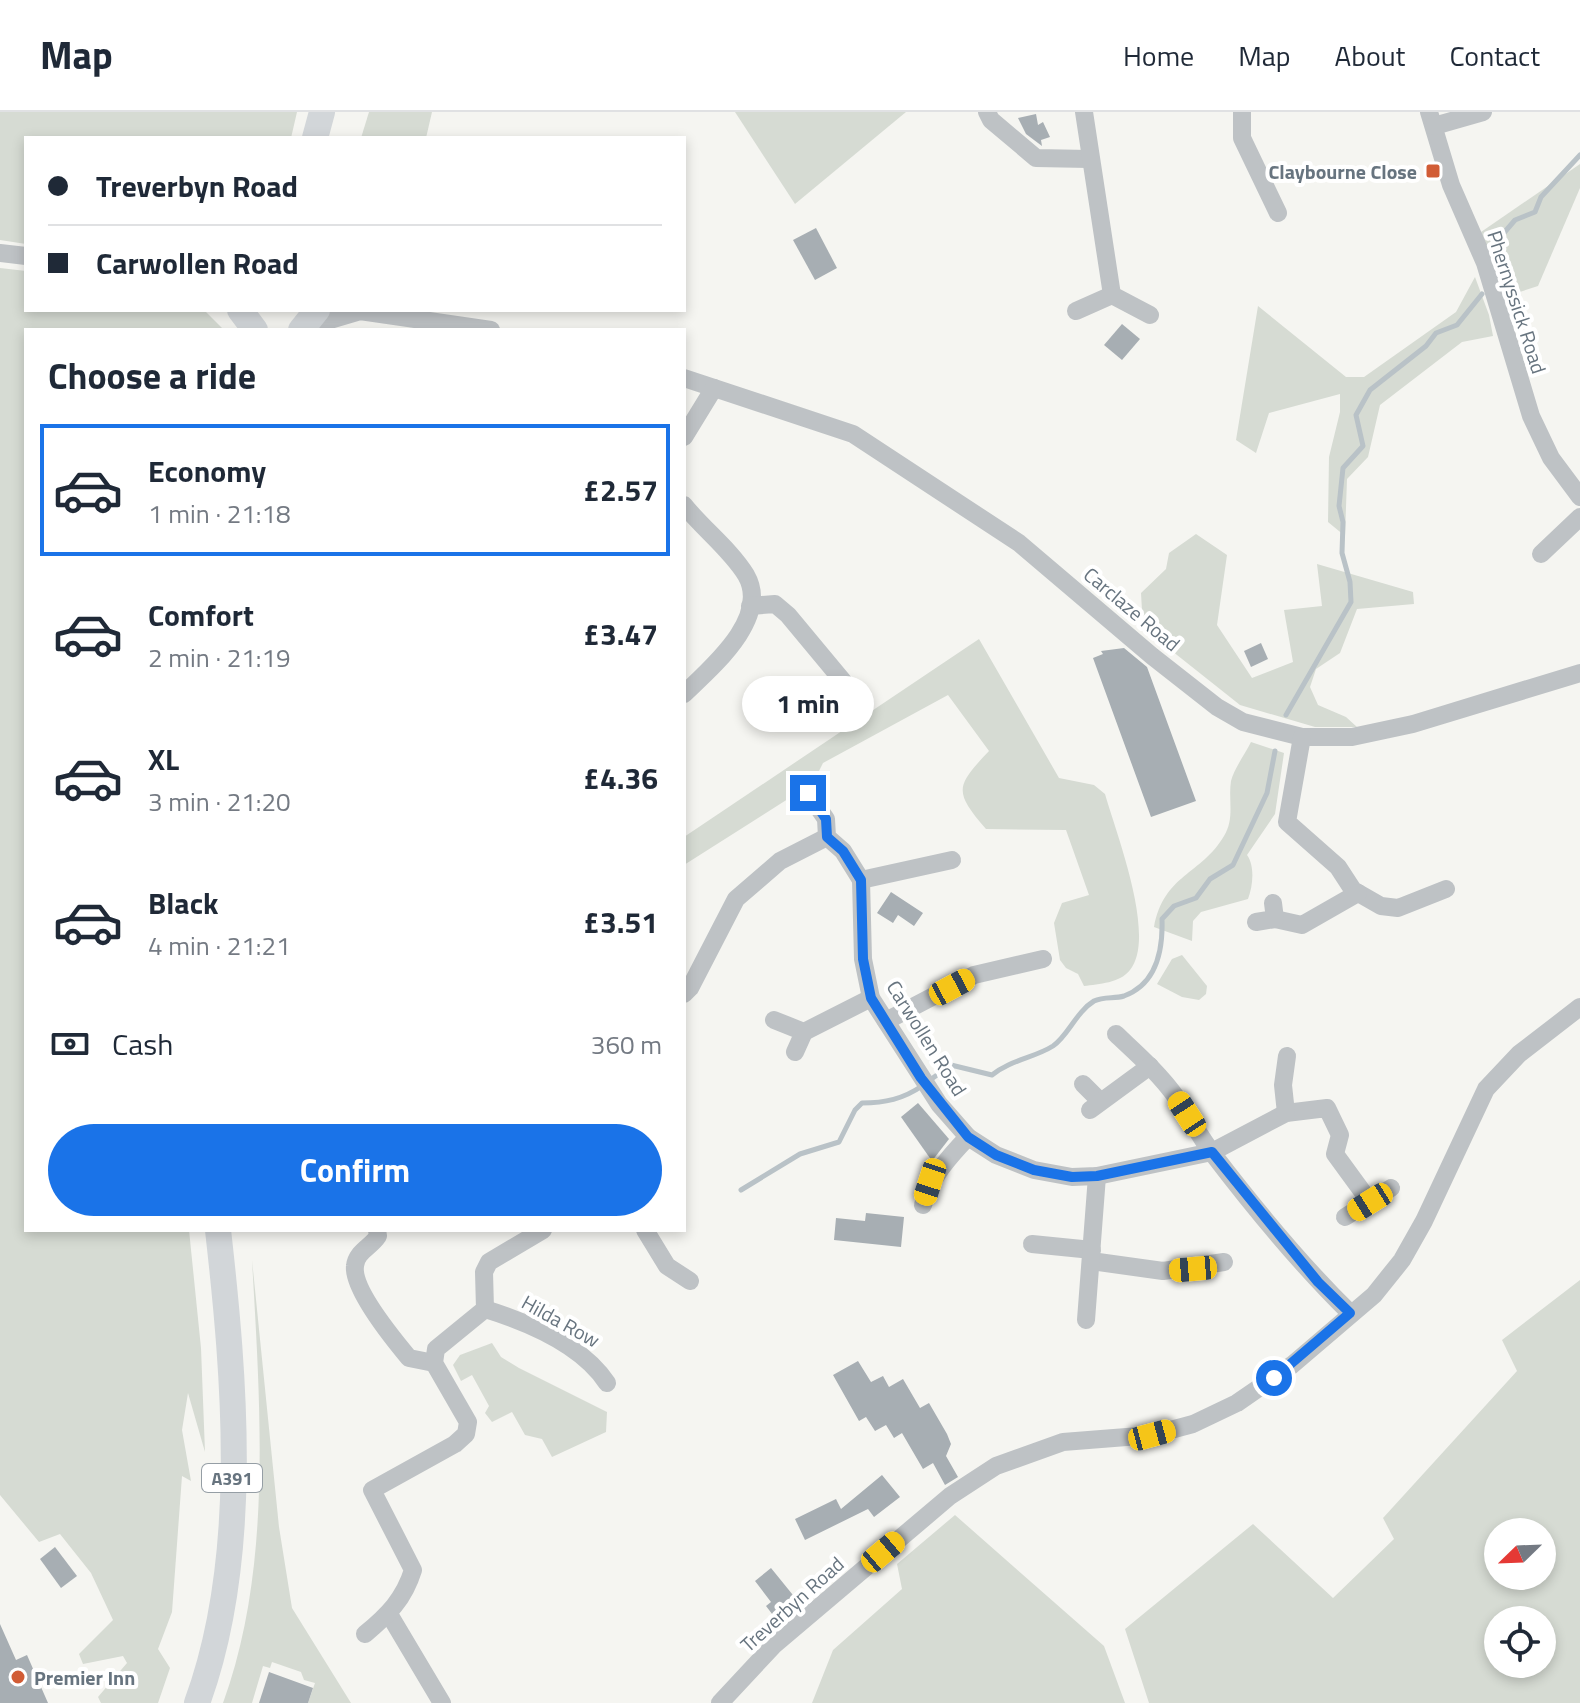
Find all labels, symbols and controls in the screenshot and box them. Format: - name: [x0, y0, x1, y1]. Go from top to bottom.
- text: Map: [40, 26, 113, 84]
- text: Home: [1123, 34, 1194, 77]
- text: Map: [1238, 34, 1291, 77]
- text: About: [1335, 34, 1405, 77]
- text: Contact: [1449, 34, 1540, 77]
- place label: Claybourne Close: [1268, 156, 1417, 187]
- marker: Claybourne Close: [1424, 162, 1442, 180]
- text: Treverbyn Road: [96, 163, 298, 209]
- street label: Phernyssick Road: [1479, 226, 1555, 378]
- text: Carwollen Road: [96, 240, 299, 286]
- text: Choose a ride: [48, 348, 256, 403]
- text: Economy: [148, 448, 266, 494]
- icon: car: [52, 454, 124, 526]
- text: £2.57: [583, 467, 658, 513]
- text: 1 min · 21:18: [148, 494, 291, 533]
- street label: Carclaze Road: [1077, 559, 1187, 659]
- text: Comfort: [148, 592, 254, 638]
- icon: car: [52, 598, 124, 670]
- text: £3.47: [583, 611, 658, 657]
- text: 2 min · 21:19: [148, 638, 291, 677]
- callout: 1 min: [742, 677, 874, 733]
- text: 1 min: [776, 684, 840, 723]
- text: XL: [148, 736, 179, 782]
- icon: car: [52, 742, 124, 814]
- text: £4.36: [583, 755, 658, 801]
- route end: [790, 775, 826, 811]
- text: 3 min · 21:20: [148, 782, 291, 821]
- text: Black: [148, 880, 219, 926]
- icon: car: [52, 886, 124, 958]
- text: £3.51: [583, 899, 658, 945]
- text: 4 min · 21:21: [148, 926, 291, 965]
- car: [925, 965, 979, 1009]
- street label: Carwollen Road: [879, 974, 975, 1102]
- text: Cash: [112, 1021, 173, 1067]
- icon: cash: [48, 1022, 92, 1066]
- text: 360 m: [591, 1025, 662, 1064]
- car: [1164, 1087, 1210, 1141]
- button: Confirm: [48, 1124, 662, 1216]
- car: [911, 1155, 949, 1209]
- car: [1343, 1179, 1397, 1225]
- car: [1168, 1255, 1218, 1283]
- street label: Hilda Row: [516, 1287, 606, 1355]
- route start: [1256, 1360, 1292, 1396]
- car: [1126, 1417, 1178, 1453]
- road number: A391: [202, 1464, 262, 1492]
- north arrow: [1484, 1518, 1556, 1590]
- map controls: [1484, 1518, 1556, 1678]
- car: [857, 1527, 909, 1577]
- street label: Treverbyn Road: [733, 1549, 851, 1659]
- button: locate: [1484, 1606, 1556, 1678]
- place label: Premier Inn: [34, 1662, 135, 1693]
- marker: Premier Inn: [9, 1668, 27, 1686]

